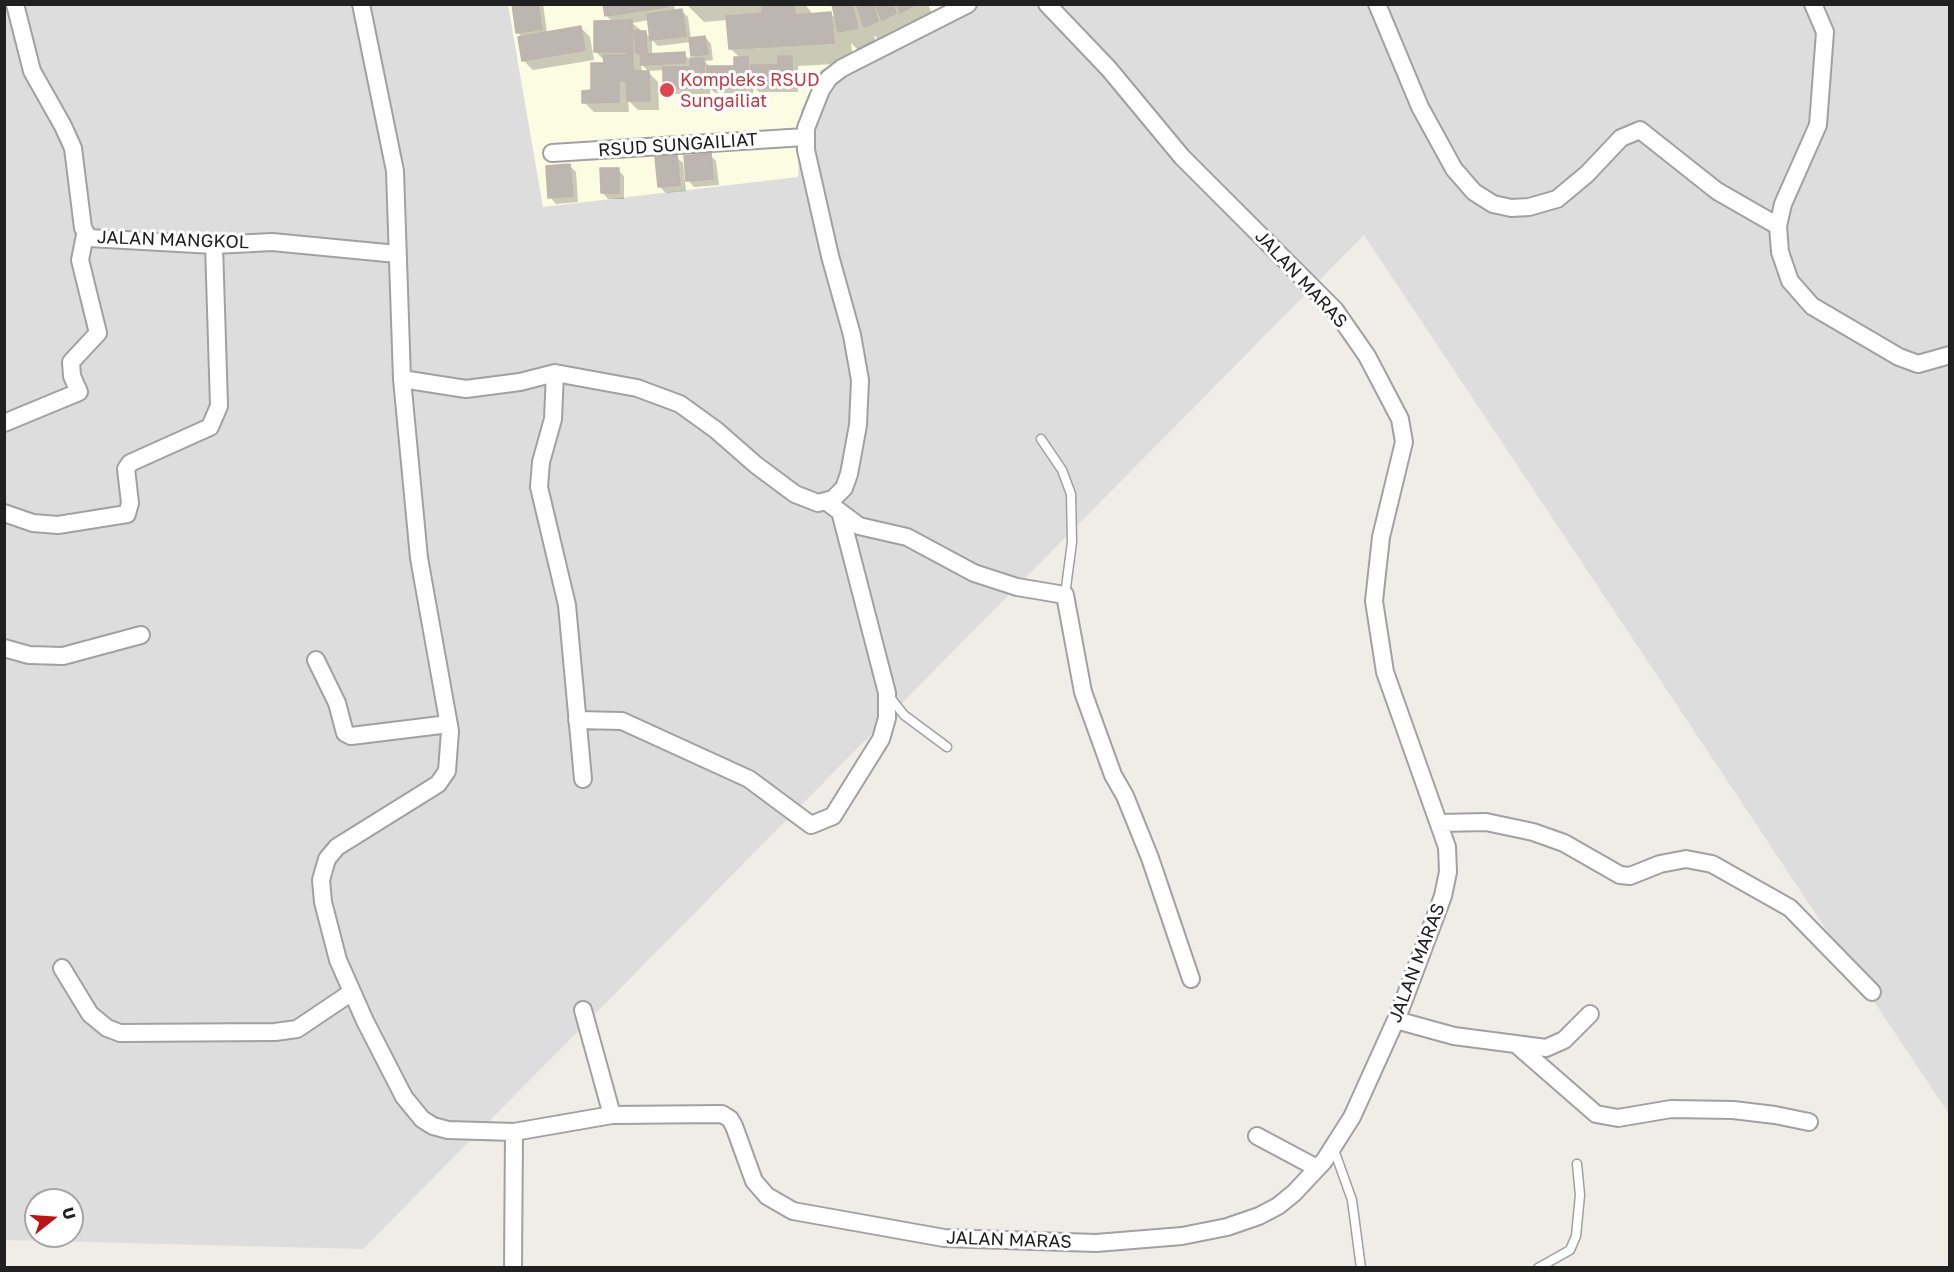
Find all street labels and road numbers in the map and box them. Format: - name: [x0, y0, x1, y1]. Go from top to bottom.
- street label: RSUD SUNGAILIAT: [597, 129, 759, 161]
- street label: JALAN MARAS: [1250, 226, 1352, 332]
- street label: JALAN MANGKOL: [97, 227, 249, 253]
- street label: JALAN MARAS: [1384, 900, 1450, 1026]
- street label: JALAN MARAS: [946, 1227, 1072, 1253]

